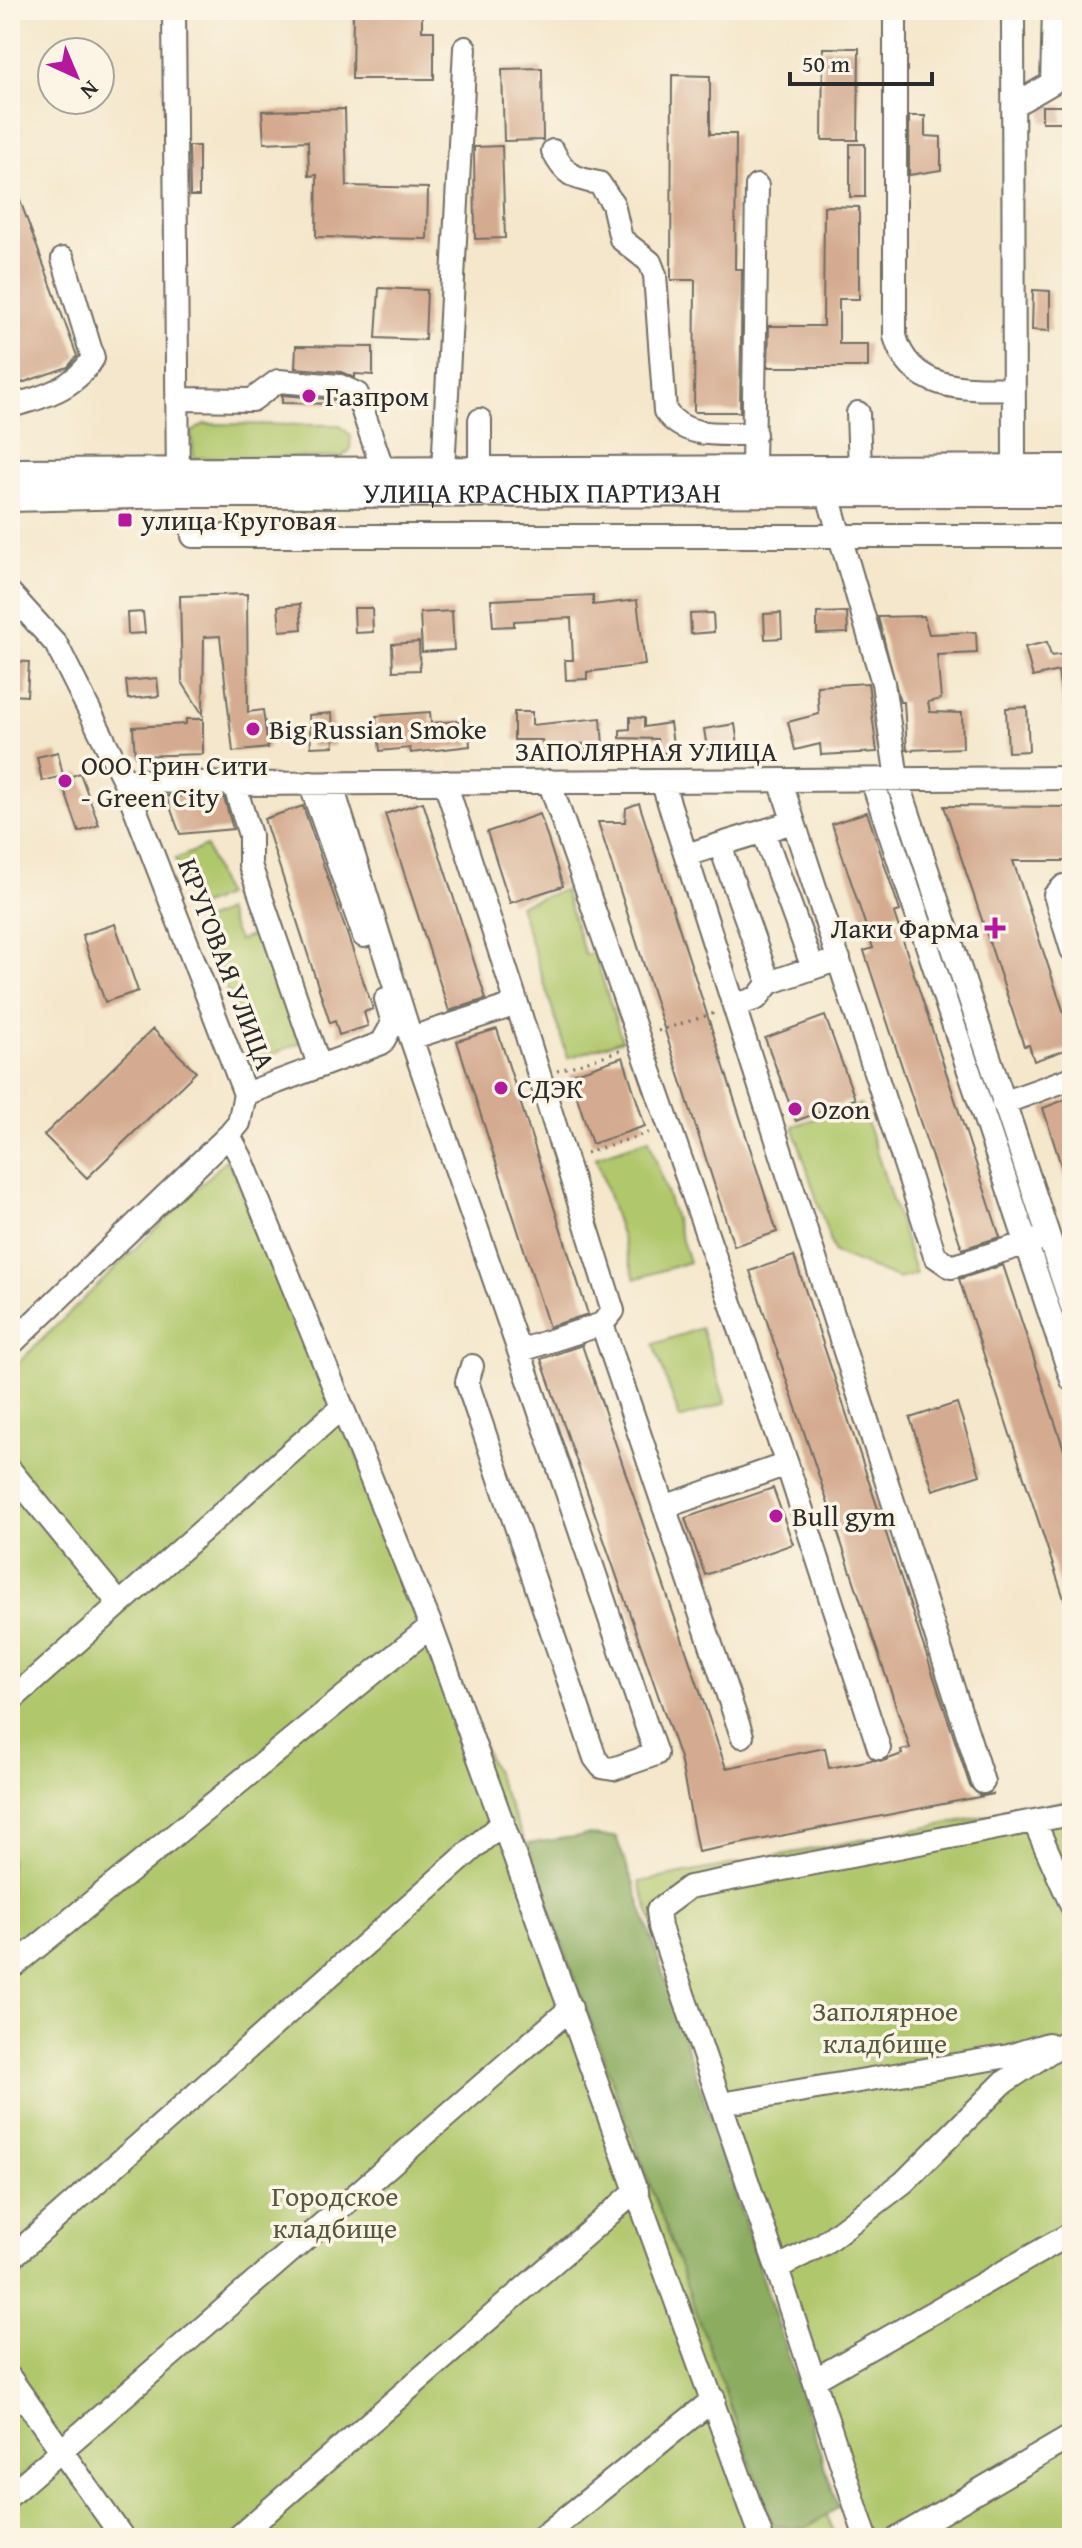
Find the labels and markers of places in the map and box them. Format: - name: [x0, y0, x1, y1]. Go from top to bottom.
- place label: Газпром: [325, 375, 429, 416]
- marker: Газпром: [300, 387, 318, 405]
- place label: улица Круговая: [140, 499, 337, 540]
- marker: улица Круговая: [116, 511, 134, 529]
- place label: Big Russian Smoke: [269, 708, 487, 749]
- marker: Big Russian Smoke: [244, 720, 262, 738]
- place label: ООО Грин Сити - Green City: [81, 744, 268, 817]
- marker: ООО Грин Сити - Green City: [56, 772, 74, 790]
- place label: Лаки Фарма: [830, 907, 980, 948]
- marker: Лаки Фарма: [986, 919, 1004, 937]
- place label: СДЭК: [517, 1067, 583, 1108]
- marker: СДЭК: [492, 1079, 510, 1097]
- place label: Ozon: [811, 1088, 871, 1129]
- marker: Ozon: [786, 1100, 804, 1118]
- place label: Bull gym: [792, 1495, 896, 1536]
- marker: Bull gym: [767, 1507, 785, 1525]

